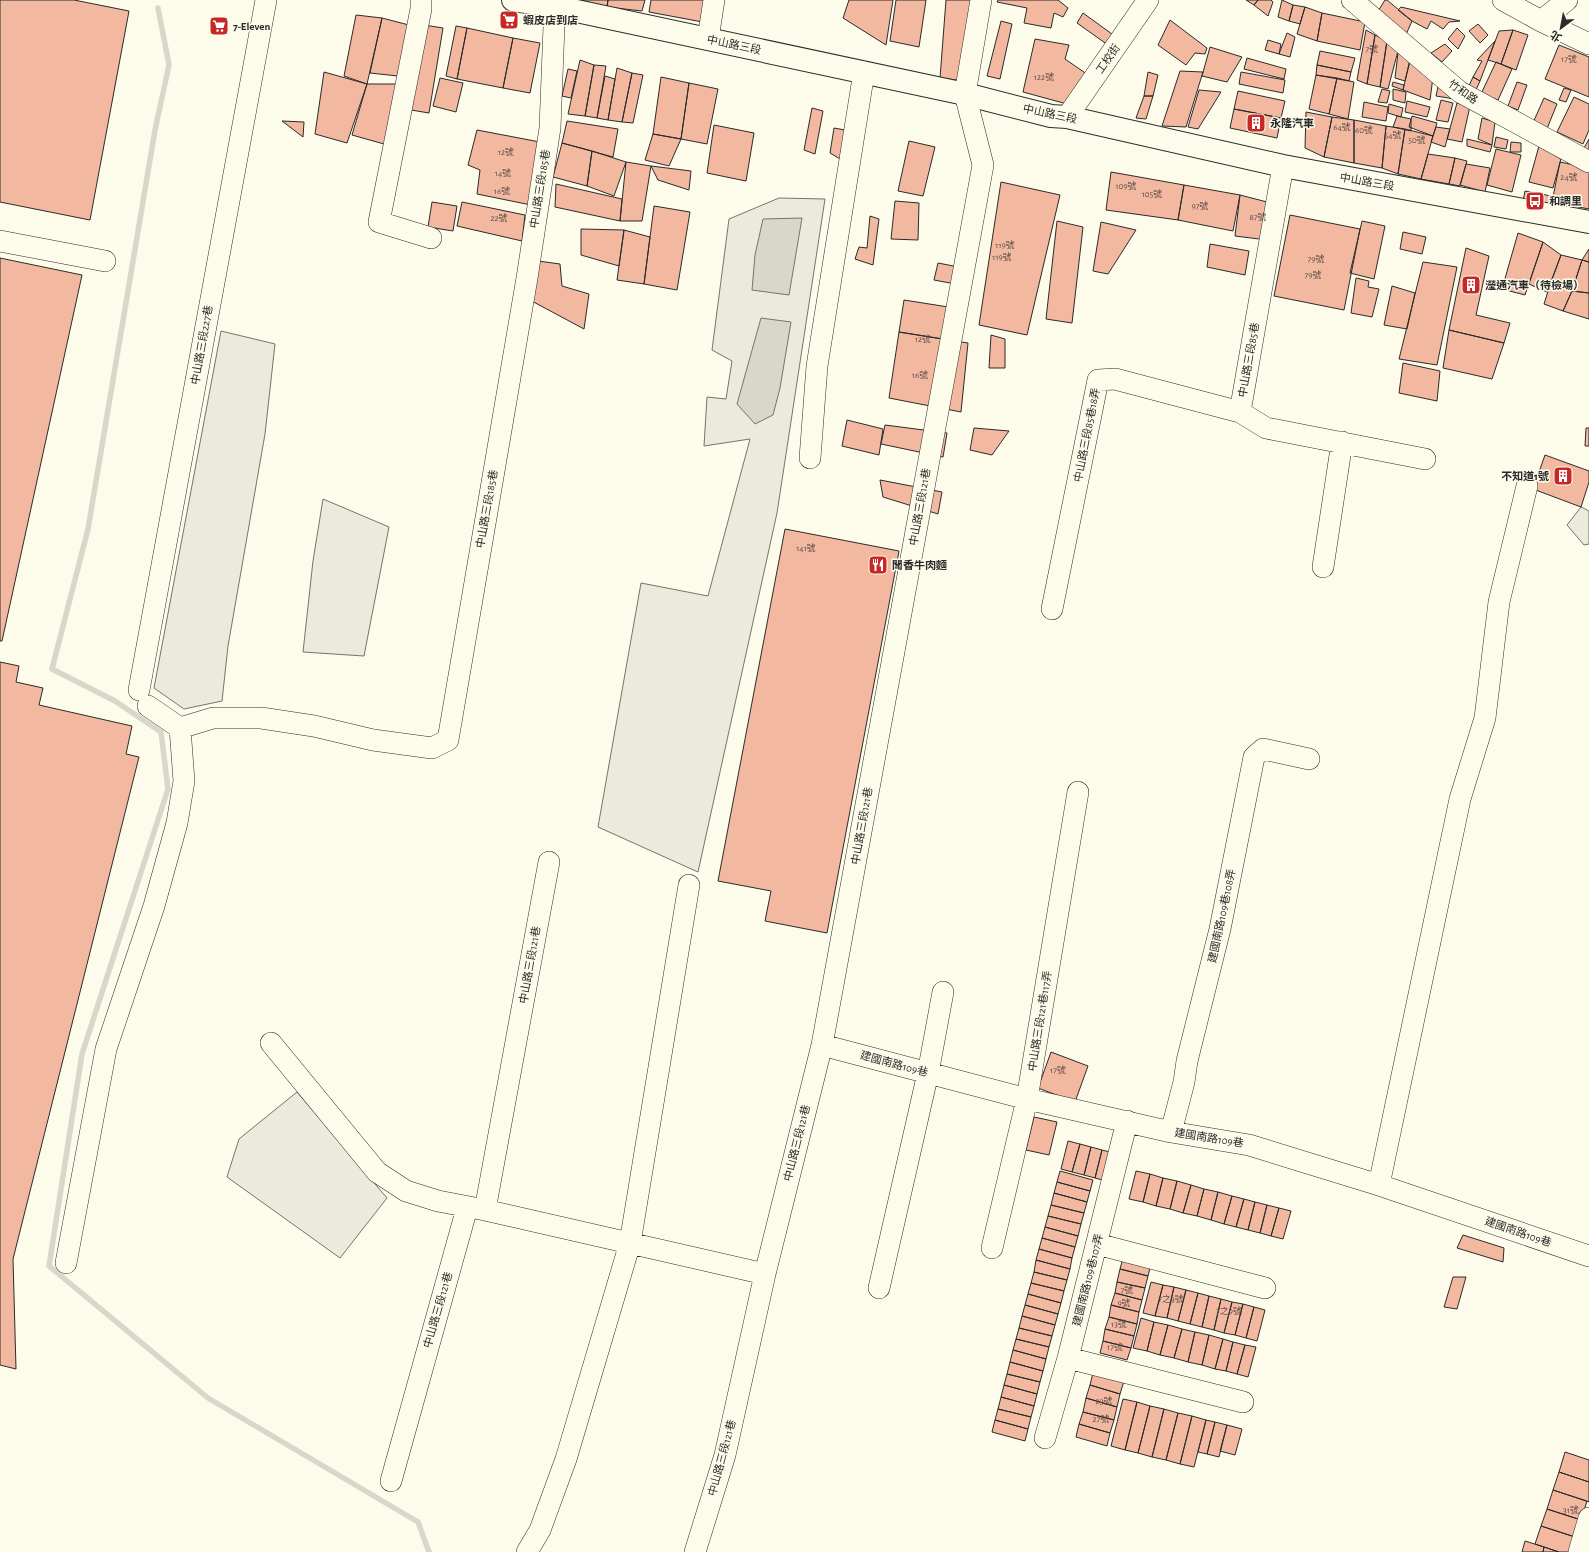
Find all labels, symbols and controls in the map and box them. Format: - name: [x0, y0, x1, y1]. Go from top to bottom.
- north arrow: [1541, 8, 1581, 48]
- supermarket icon: 蝦皮店到店: [498, 9, 520, 31]
- place label: 蝦皮店到店: [523, 14, 578, 26]
- supermarket icon: 7-Eleven: [208, 15, 230, 37]
- place label: 7-Eleven: [233, 21, 271, 32]
- text: 北: [1548, 28, 1564, 44]
- street label: 中山路三段: [706, 33, 762, 56]
- street label: 工校街: [1093, 42, 1122, 76]
- house number: 7號: [1366, 44, 1378, 54]
- house number: 17號: [1561, 54, 1577, 64]
- house number: 122號: [1034, 72, 1054, 82]
- street label: 竹和路: [1446, 77, 1480, 106]
- street label: 中山路三段: [1022, 102, 1078, 125]
- building icon: 永隆汽車: [1245, 112, 1267, 134]
- place label: 永隆汽車: [1270, 117, 1314, 129]
- house number: 64號: [1333, 122, 1351, 132]
- house number: 60號: [1355, 125, 1373, 135]
- house number: 54號: [1384, 130, 1402, 140]
- house number: 50號: [1408, 135, 1426, 145]
- house number: 12號: [498, 147, 514, 157]
- street label: 中山路三段185巷: [527, 149, 552, 229]
- house number: 14號: [495, 168, 511, 178]
- street label: 中山路三段: [1339, 171, 1395, 192]
- house number: 24號: [1560, 172, 1578, 182]
- house number: 109號: [1115, 181, 1137, 191]
- house number: 16號: [494, 186, 510, 196]
- house number: 105號: [1142, 189, 1162, 199]
- bus stop icon: 和調里: [1524, 190, 1546, 212]
- place label: 和調里: [1549, 195, 1582, 207]
- house number: 97號: [1192, 201, 1208, 211]
- house number: 87號: [1249, 212, 1267, 222]
- house number: 22號: [490, 213, 508, 223]
- house number: 119號: [995, 240, 1015, 250]
- house number: 119號: [992, 252, 1012, 262]
- house number: 79號: [1308, 254, 1324, 264]
- house number: 79號: [1305, 270, 1321, 280]
- building icon: 瀅通汽車（待檢場）: [1460, 274, 1482, 296]
- place label: 瀅通汽車（待檢場）: [1485, 279, 1584, 291]
- street label: 中山路三段227巷: [189, 304, 214, 386]
- street label: 中山路三段85巷: [1236, 322, 1261, 398]
- house number: 12號: [915, 334, 931, 344]
- house number: 16號: [912, 370, 928, 380]
- street label: 中山路三段85巷18弄: [1071, 387, 1102, 483]
- building icon: 不知道1號: [1552, 465, 1574, 487]
- street label: 中山路三段121巷: [907, 467, 932, 547]
- street label: 中山路三段185巷: [474, 469, 499, 549]
- place label: 不知道1號: [1501, 470, 1549, 482]
- house number: 141號: [796, 543, 816, 553]
- restaurant icon: 聞香牛肉麵: [867, 554, 889, 576]
- place label: 聞香牛肉麵: [892, 559, 947, 571]
- street label: 中山路三段121巷: [849, 786, 874, 866]
- street label: 建國南路109巷108弄: [1206, 868, 1237, 964]
- street label: 中山路三段121巷: [517, 925, 542, 1005]
- street label: 中山路三段121巷117弄: [1026, 970, 1053, 1072]
- street label: 建國南路109巷: [859, 1049, 929, 1078]
- house number: 17號: [1050, 1065, 1066, 1075]
- street label: 中山路三段121巷: [781, 1103, 812, 1182]
- street label: 建國南路109巷: [1174, 1126, 1244, 1149]
- street label: 建國南路109巷: [1483, 1214, 1553, 1249]
- street label: 建國南路109巷107弄: [1070, 1232, 1105, 1327]
- street label: 中山路三段121巷: [421, 1270, 454, 1349]
- house number: 7號: [1121, 1285, 1133, 1295]
- house number: 7之3號: [1158, 1294, 1184, 1304]
- house number: 9號: [1117, 1298, 1131, 1308]
- house number: 7之9號: [1216, 1306, 1242, 1316]
- house number: 13號: [1111, 1319, 1127, 1329]
- house number: 17號: [1107, 1342, 1123, 1352]
- house number: 23號: [1096, 1396, 1112, 1406]
- house number: 27號: [1093, 1414, 1109, 1424]
- street label: 中山路三段121巷: [706, 1418, 737, 1497]
- house number: 31號: [1563, 1505, 1579, 1515]

